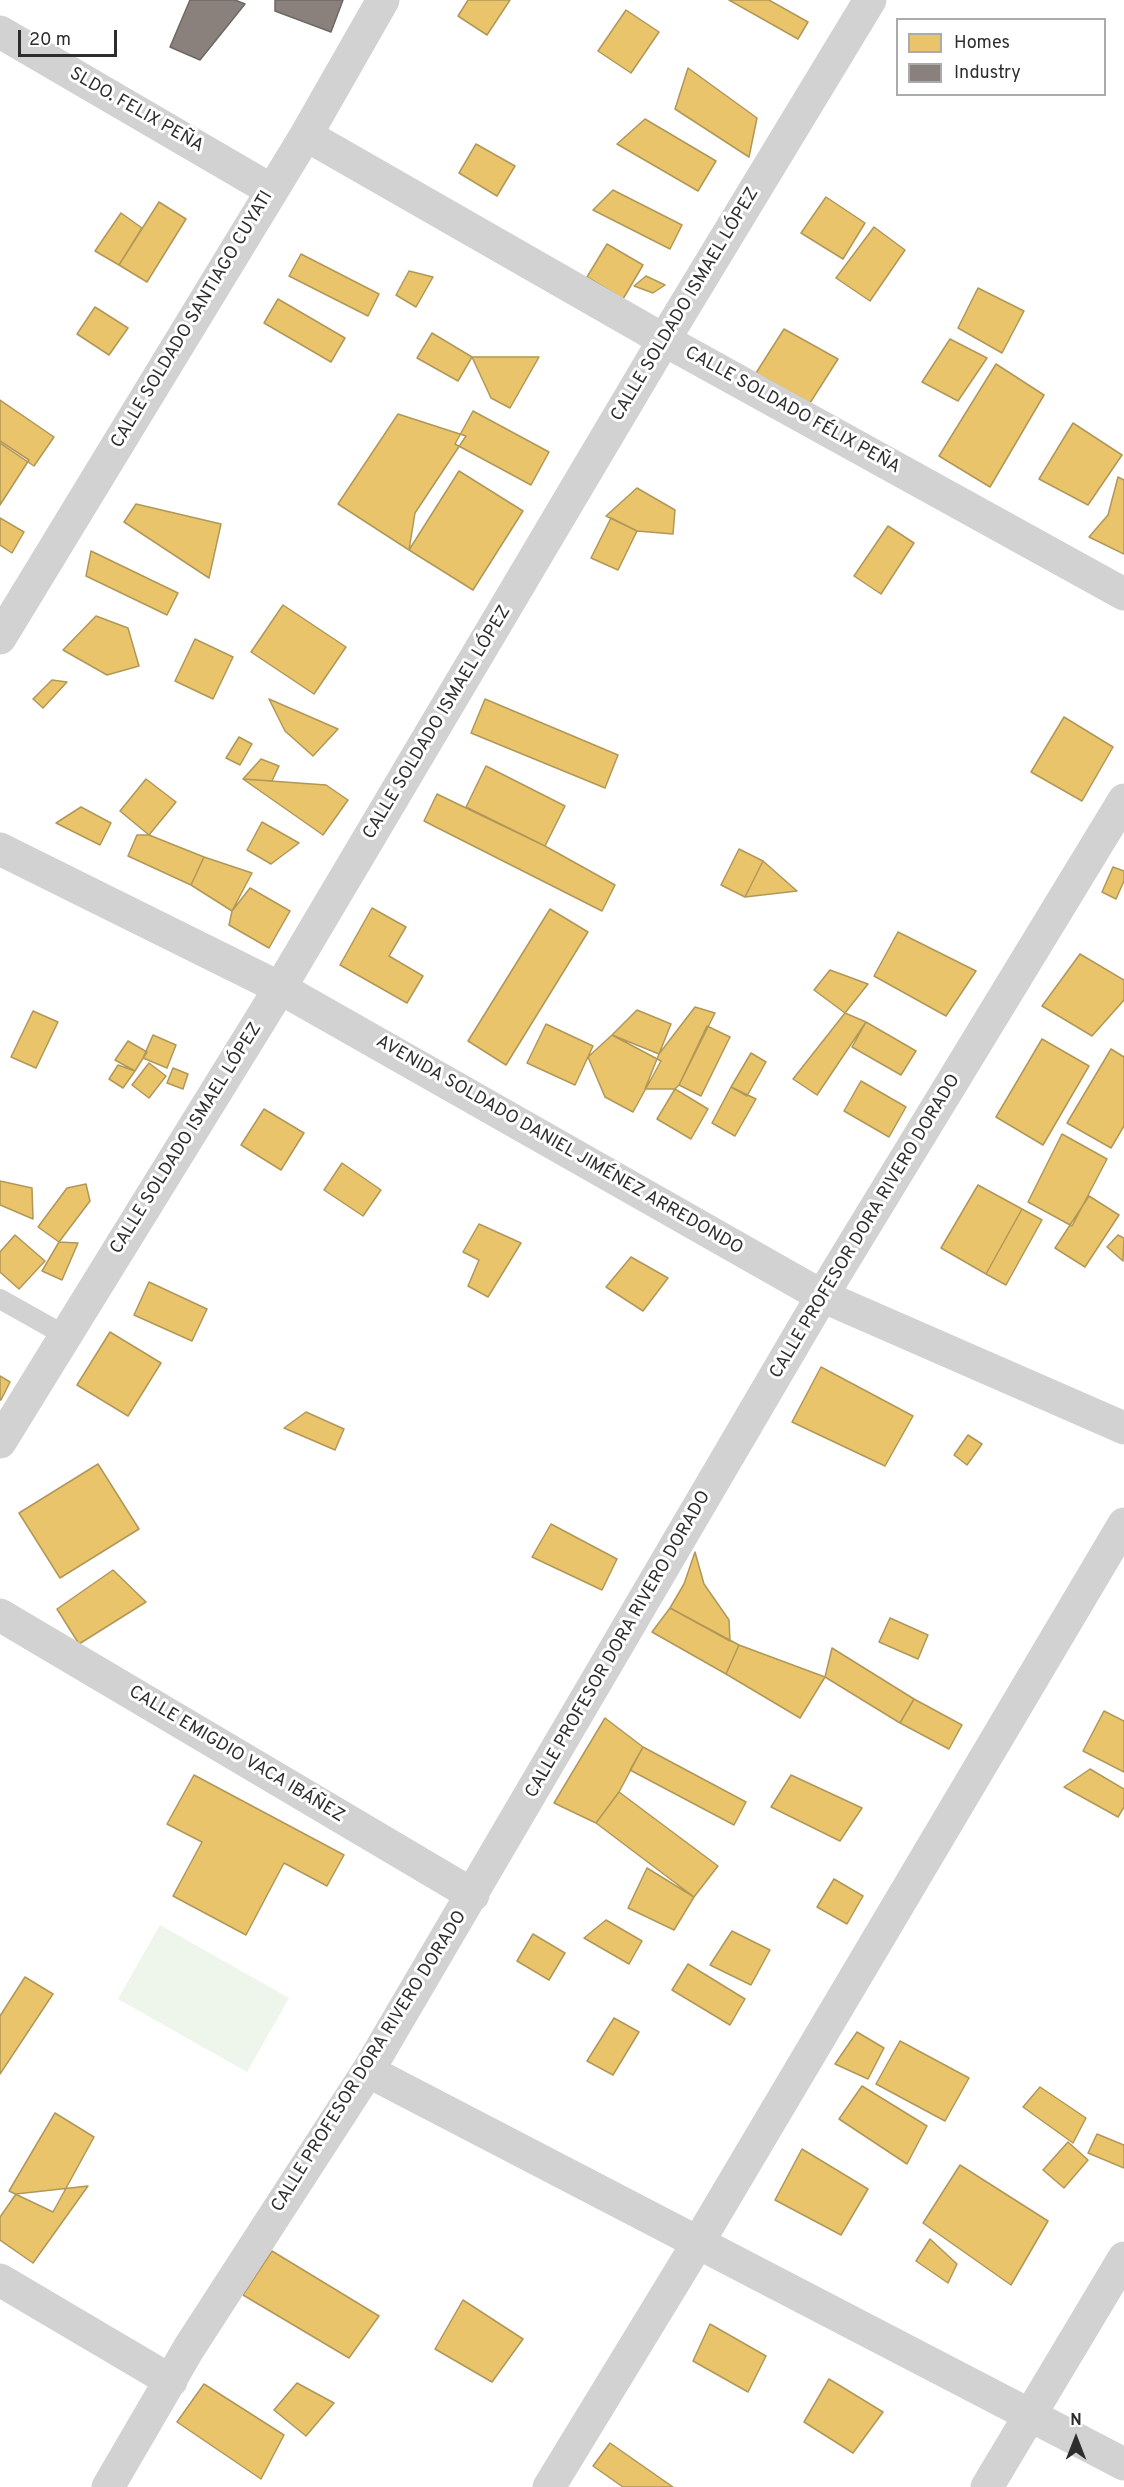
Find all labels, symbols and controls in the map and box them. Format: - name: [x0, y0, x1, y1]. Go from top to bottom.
- scale bar: [21, 18, 120, 56]
- legend: [896, 18, 1106, 96]
- text: 20 m: [29, 29, 71, 52]
- text: Homes: [954, 32, 1010, 55]
- text: Industry: [954, 62, 1021, 85]
- street label: SLDO. FELIX PEÑA: [65, 64, 207, 158]
- street label: CALLE SOLDADO ISMAEL LÓPEZ: [608, 184, 764, 426]
- street label: CALLE SOLDADO SANTIAGO CUYATI: [108, 188, 278, 452]
- street label: CALLE SOLDADO FÉLIX PEÑA: [681, 343, 903, 479]
- street label: CALLE SOLDADO ISMAEL LÓPEZ: [360, 602, 516, 844]
- street label: CALLE SOLDADO ISMAEL LÓPEZ: [107, 1019, 267, 1259]
- street label: AVENIDA SOLDADO DANIEL JIMÉNEZ ARREDONDO: [372, 1032, 746, 1260]
- street label: CALLE PROFESOR DORA RIVERO DORADO: [766, 1071, 966, 1383]
- street label: CALLE PROFESOR DORA RIVERO DORADO: [522, 1488, 716, 1802]
- street label: CALLE EMIGDIO VACA IBÁÑEZ: [124, 1682, 348, 1828]
- street label: CALLE PROFESOR DORA RIVERO DORADO: [268, 1907, 472, 2217]
- north arrow: [1046, 2409, 1106, 2469]
- text: N: [1070, 2411, 1082, 2431]

